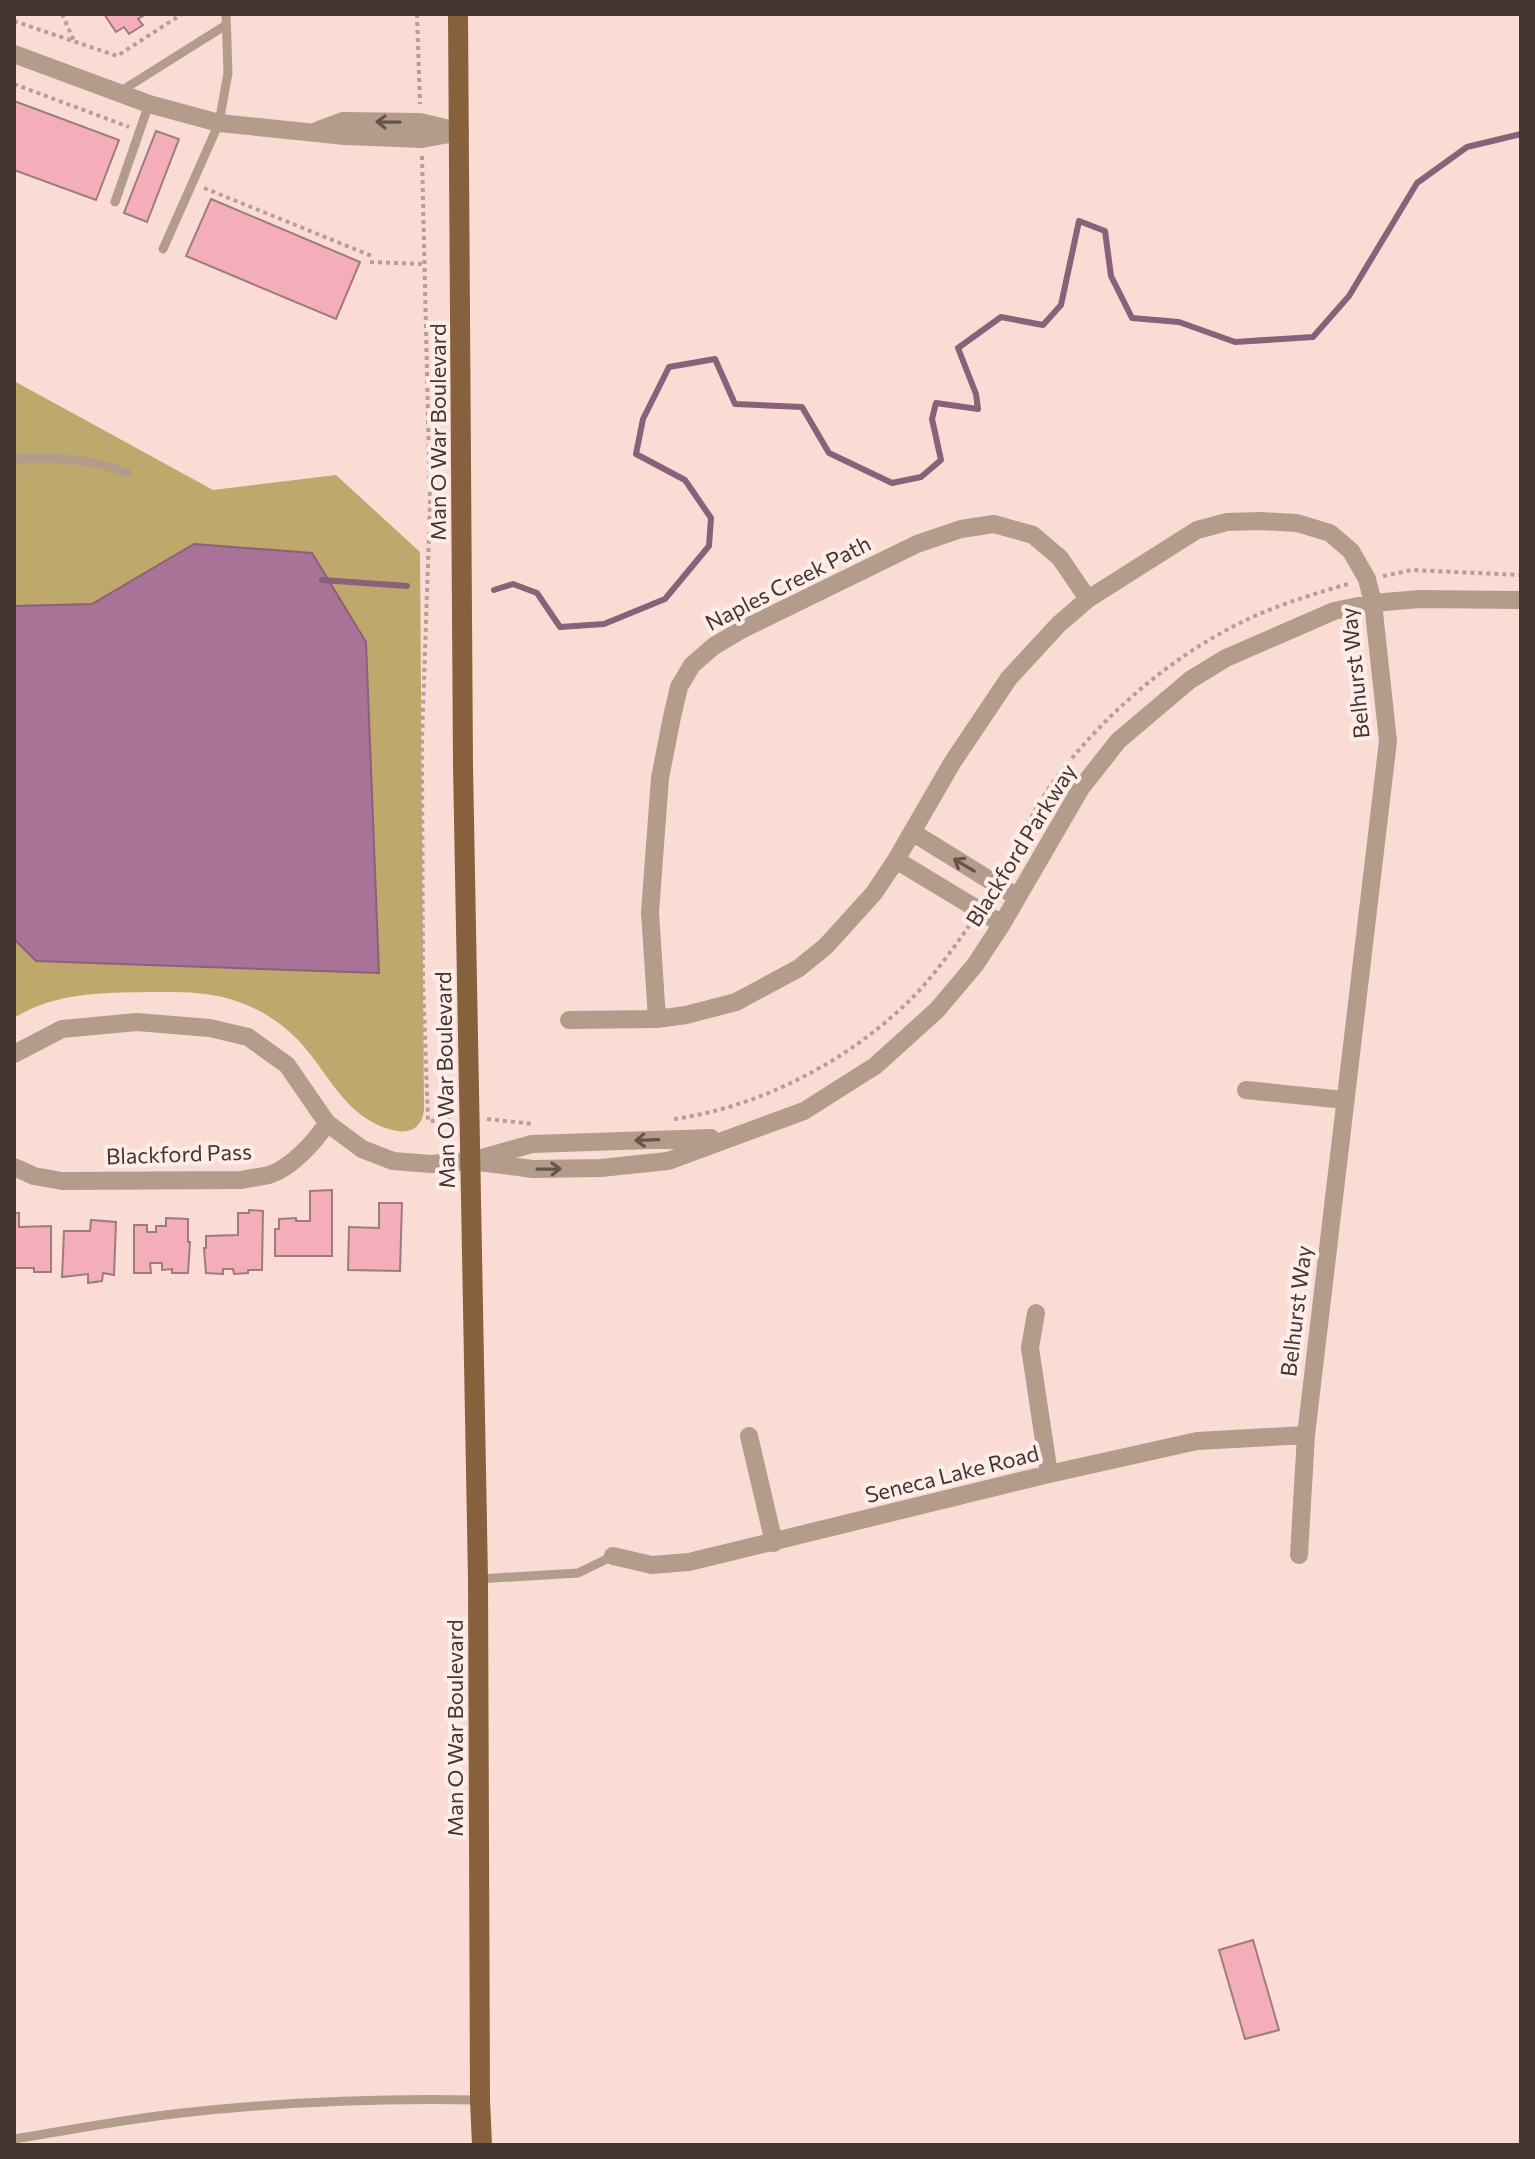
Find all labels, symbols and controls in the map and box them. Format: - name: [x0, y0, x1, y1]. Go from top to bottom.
- one-way arrow: [375, 114, 402, 130]
- street label: Man O War Boulevard: [424, 323, 451, 541]
- street label: Naples Creek Path: [700, 529, 875, 636]
- street label: Belhurst Way: [1334, 606, 1375, 740]
- street label: Blackford Parkway: [960, 758, 1082, 931]
- one-way arrow: [953, 856, 976, 872]
- street label: Man O War Boulevard: [429, 971, 460, 1189]
- one-way arrow: [634, 1132, 661, 1148]
- street label: Blackford Pass: [106, 1137, 252, 1170]
- one-way arrow: [535, 1161, 562, 1177]
- street label: Belhurst Way: [1274, 1244, 1317, 1378]
- street label: Seneca Lake Road: [862, 1439, 1042, 1508]
- street label: Man O War Boulevard: [441, 1619, 468, 1837]

